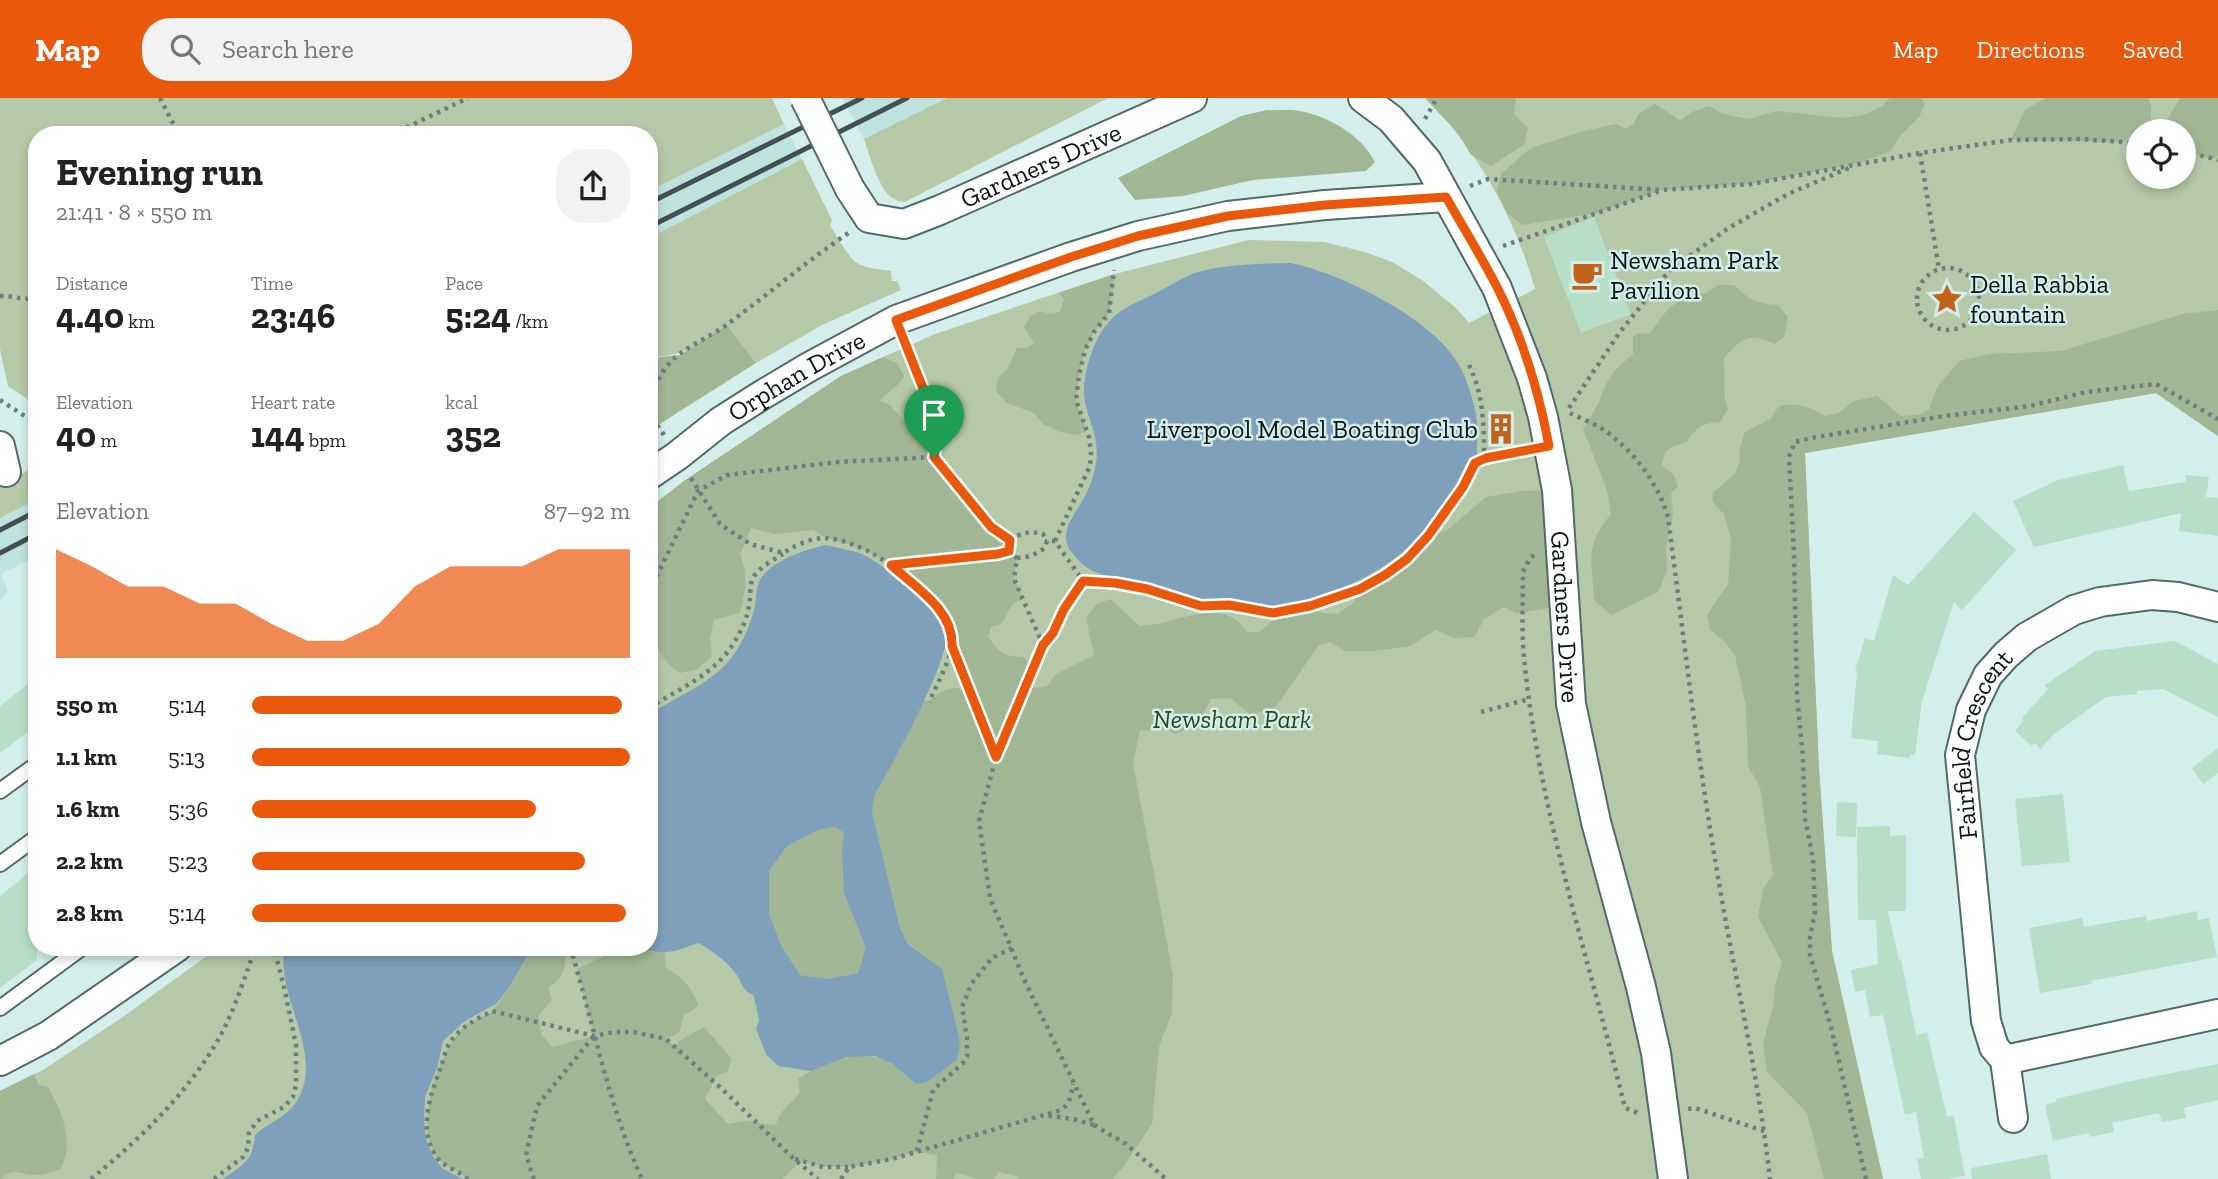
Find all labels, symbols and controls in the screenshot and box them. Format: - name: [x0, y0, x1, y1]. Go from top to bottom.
- search box: [142, 18, 632, 81]
- text: Map: [35, 30, 100, 69]
- icon: search: [166, 30, 204, 68]
- text: Search here: [222, 33, 354, 65]
- text: Map: [1893, 35, 1939, 64]
- text: Directions: [1977, 35, 2085, 64]
- text: Saved: [2123, 35, 2183, 64]
- street label: Gardners Drive: [955, 116, 1126, 215]
- map controls: [2126, 119, 2196, 189]
- button: locate: [2126, 119, 2196, 189]
- text: Evening run: [56, 149, 263, 195]
- button: share: [556, 149, 630, 223]
- text: 21:41 · 8 × 550 m: [56, 198, 212, 226]
- place label: Newsham Park Pavilion: [1610, 244, 1779, 306]
- cafe icon: Newsham Park Pavilion: [1570, 258, 1604, 292]
- place label: Della Rabbia fountain: [1970, 268, 2109, 330]
- text: Distance: [56, 272, 128, 295]
- text: Time: [251, 272, 293, 295]
- text: Pace: [445, 272, 483, 295]
- place icon: Della Rabbia fountain: [1930, 282, 1964, 316]
- text: 4.40: [56, 295, 124, 337]
- text: 23:46: [251, 295, 336, 337]
- text: 5:24: [445, 295, 511, 337]
- text: km: [124, 310, 155, 333]
- text: /km: [511, 310, 548, 333]
- street label: Orphan Drive: [722, 324, 871, 428]
- pin: [904, 385, 964, 457]
- text: Elevation: [56, 391, 133, 414]
- text: Heart rate: [251, 391, 335, 414]
- text: kcal: [445, 391, 478, 414]
- icon: arrive: [915, 396, 953, 434]
- building icon: Liverpool Model Boating Club: [1484, 412, 1518, 446]
- place label: Liverpool Model Boating Club: [1146, 413, 1478, 445]
- text: 40: [56, 414, 96, 456]
- text: 144: [251, 414, 305, 456]
- text: 352: [445, 414, 501, 456]
- text: m: [96, 429, 117, 452]
- text: bpm: [305, 429, 346, 452]
- text: Elevation: [56, 497, 149, 525]
- text: 87–92 m: [544, 497, 630, 525]
- street label: Gardners Drive: [1544, 530, 1587, 704]
- street label: Fairfield Crescent: [1943, 642, 2020, 841]
- text: 550 m: [56, 691, 118, 719]
- text: 5:14: [168, 691, 206, 719]
- park label: Newsham Park: [1153, 703, 1311, 735]
- text: 1.1 km: [56, 743, 117, 771]
- text: 5:13: [168, 743, 205, 771]
- text: 1.6 km: [56, 795, 120, 823]
- text: 5:36: [168, 795, 208, 823]
- text: 2.2 km: [56, 847, 123, 875]
- text: 5:23: [168, 847, 208, 875]
- text: 2.8 km: [56, 899, 123, 927]
- text: 5:14: [168, 899, 206, 927]

